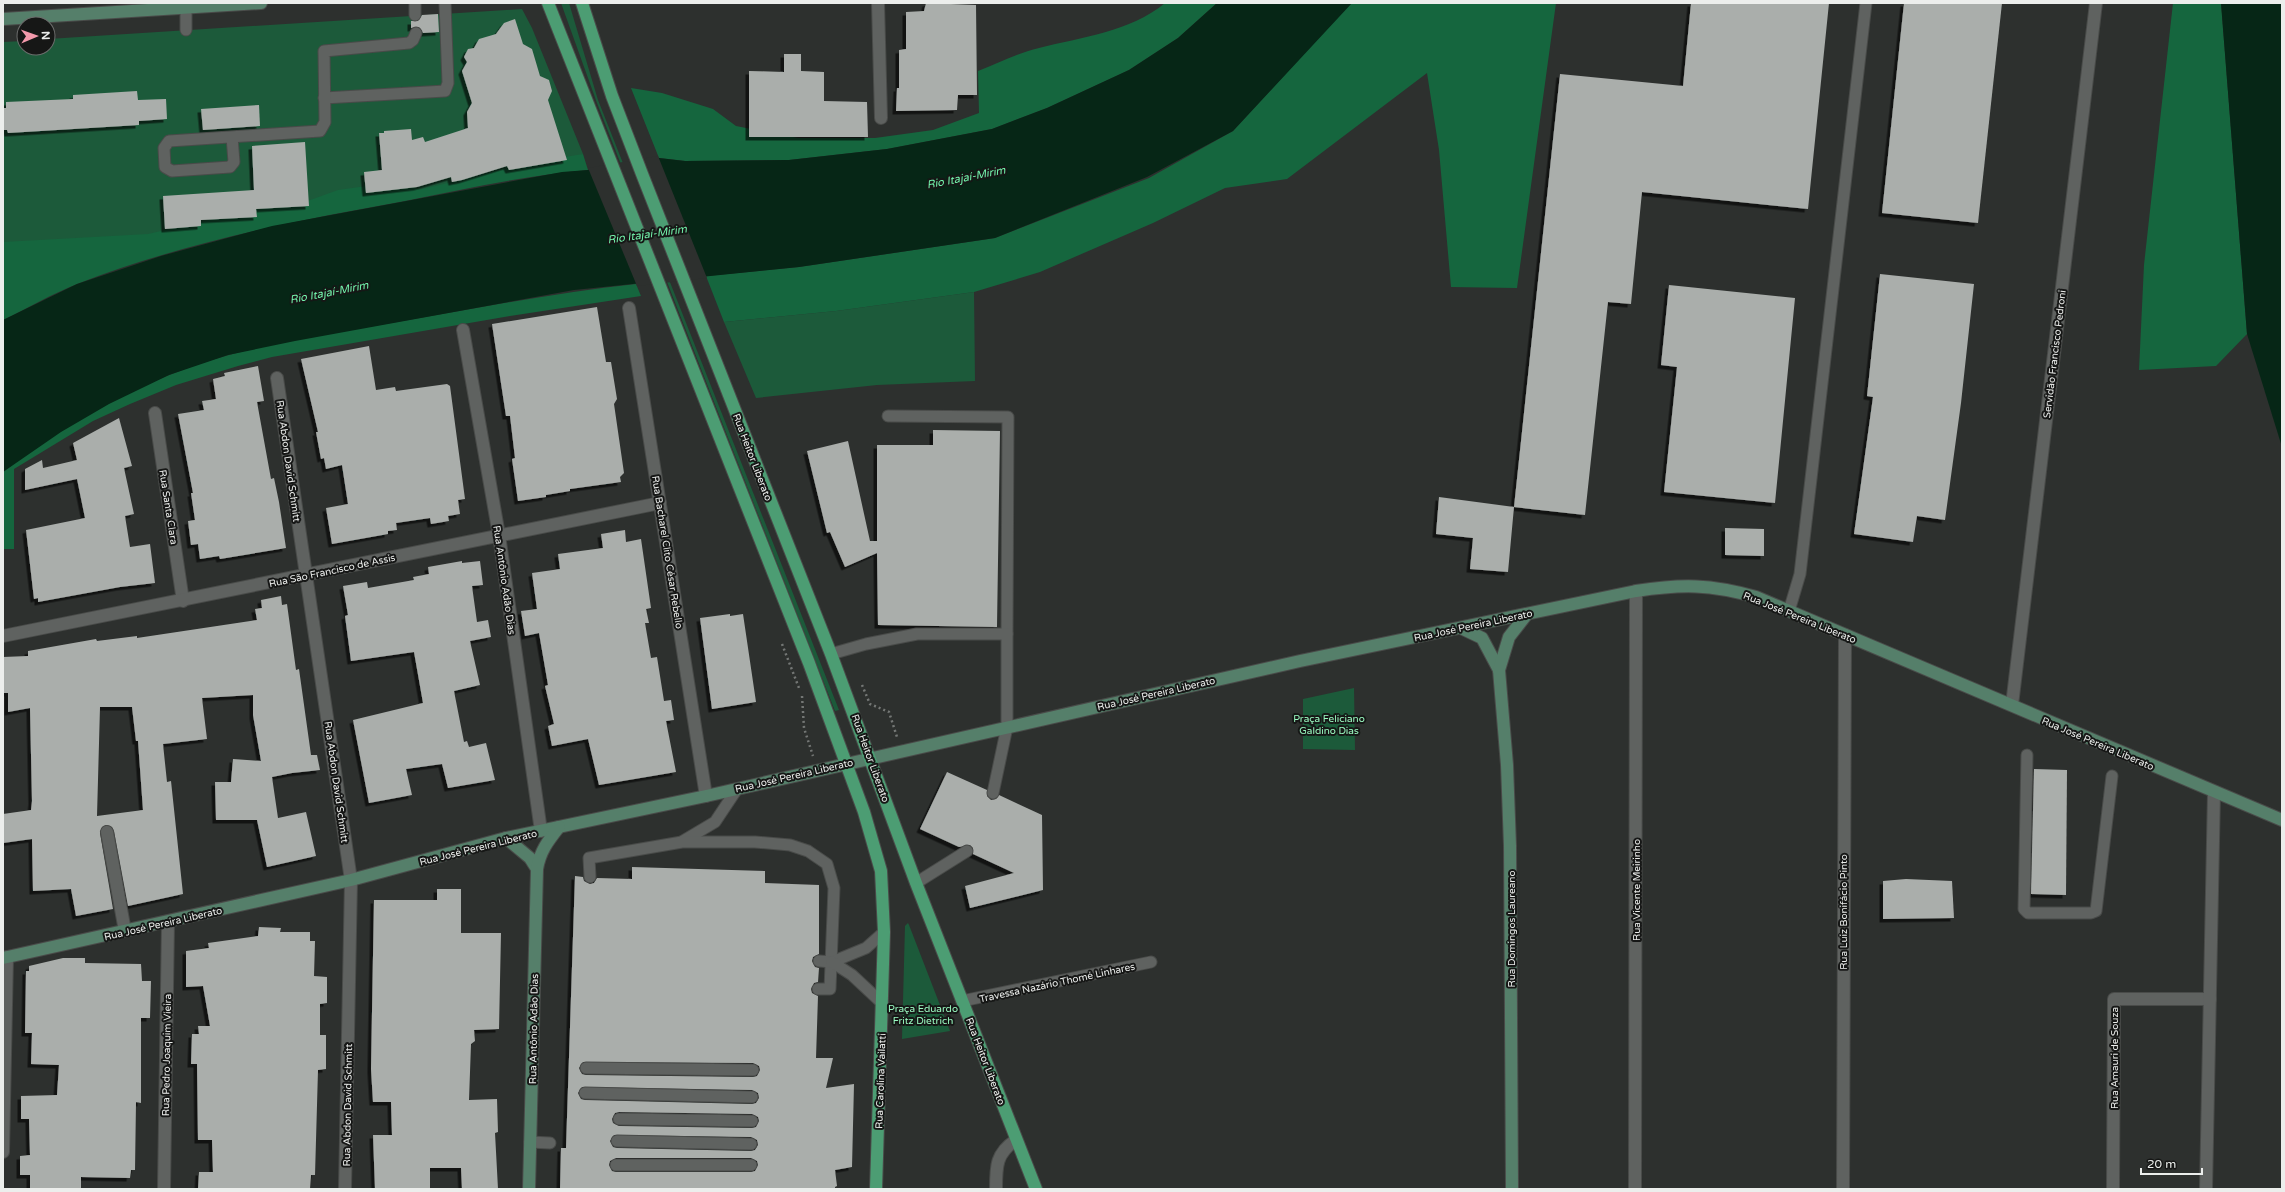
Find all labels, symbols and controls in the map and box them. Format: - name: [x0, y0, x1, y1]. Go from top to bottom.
- north arrow: [16, 16, 56, 56]
- text: N: [39, 31, 52, 40]
- water label: Rio Itajaí-Mirim: [926, 163, 1007, 192]
- water label: Rio Itajaí-Mirim: [607, 222, 688, 247]
- water label: Rio Itajaí-Mirim: [289, 278, 370, 307]
- street label: Servidão Francisco Pedroni: [2041, 289, 2069, 419]
- street label: Rua Abdon David Schmitt: [274, 400, 303, 523]
- street label: Rua Heitor Liberato: [730, 412, 774, 503]
- street label: Rua Santa Clara: [156, 469, 180, 545]
- street label: Rua Bacharel Clito César Rebello: [649, 475, 685, 630]
- street label: Rua Antônio Adão Dias: [490, 525, 518, 636]
- street label: Rua São Francisco de Assis: [268, 552, 397, 590]
- street label: Rua José Pereira Liberato: [1741, 590, 1858, 646]
- street label: Rua José Pereira Liberato: [1413, 608, 1534, 644]
- street label: Rua José Pereira Liberato: [1096, 675, 1216, 713]
- street label: Rua Heitor Liberato: [849, 713, 892, 804]
- park label: Praça Feliciano Galdino Dias: [1293, 713, 1365, 737]
- street label: Rua José Pereira Liberato: [2040, 715, 2156, 773]
- street label: Rua Abdon David Schmitt: [322, 721, 351, 844]
- street label: Rua José Pereira Liberato: [734, 757, 854, 795]
- street label: Rua José Pereira Liberato: [418, 828, 538, 868]
- street label: Rua Vicente Meirinho: [1631, 839, 1643, 941]
- street label: Rua Luiz Bonifácio Pinto: [1838, 854, 1850, 970]
- street label: Rua Domingos Laureano: [1506, 871, 1518, 987]
- street label: Rua José Pereira Liberato: [103, 905, 223, 943]
- street label: Travessa Nazário Thomé Linhares: [978, 961, 1136, 1005]
- street label: Rua Antônio Adão Dias: [527, 974, 541, 1084]
- street label: Rua Pedro Joaquim Vieira: [160, 994, 174, 1116]
- park label: Praça Eduardo Fritz Dietrich: [888, 1003, 958, 1027]
- street label: Rua Amauri de Souza: [2109, 1007, 2121, 1109]
- street label: Rua Heitor Liberato: [963, 1016, 1007, 1107]
- street label: Rua Carolina Vailatti: [873, 1033, 889, 1129]
- street label: Rua Abdon David Schmitt: [341, 1043, 355, 1166]
- scale bar: [2141, 1150, 2202, 1176]
- text: 20 m: [2147, 1157, 2176, 1171]

